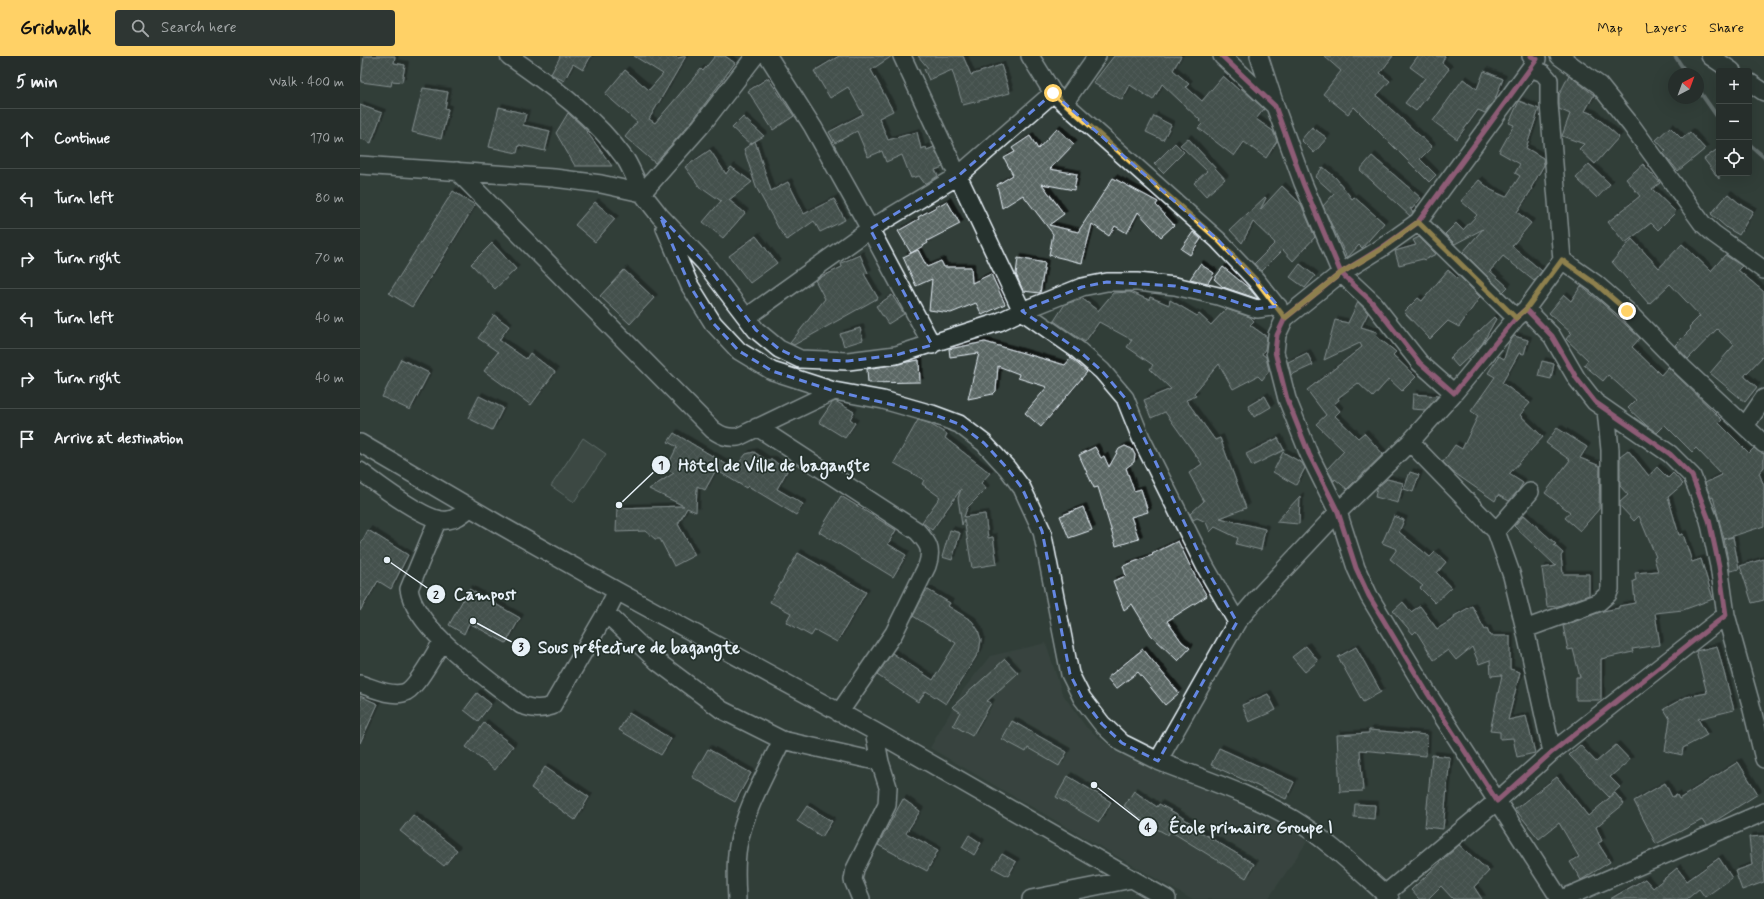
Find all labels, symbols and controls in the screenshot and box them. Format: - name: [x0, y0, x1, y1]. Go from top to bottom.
- search box: [115, 10, 395, 46]
- text: Gridwalk: [20, 16, 91, 41]
- icon: search: [129, 17, 151, 39]
- text: Search here: [161, 18, 237, 38]
- text: Map: [1597, 19, 1623, 37]
- text: Layers: [1645, 19, 1687, 37]
- text: Share: [1709, 19, 1744, 37]
- north arrow: [1668, 68, 1704, 104]
- map controls: [1716, 68, 1752, 176]
- button: +: [1716, 68, 1752, 104]
- text: 5 min: [16, 71, 58, 93]
- text: Walk · 400 m: [269, 74, 344, 91]
- route start: [1044, 84, 1062, 102]
- button: −: [1716, 104, 1752, 140]
- icon: ahead: [16, 128, 38, 150]
- text: Continue: [54, 129, 110, 149]
- text: 170 m: [310, 130, 344, 147]
- button: locate: [1716, 140, 1752, 176]
- icon: left: [16, 188, 38, 210]
- text: Turn left: [54, 189, 114, 209]
- text: 80 m: [315, 190, 344, 207]
- icon: right: [16, 248, 38, 270]
- text: Turn right: [54, 249, 121, 269]
- text: 70 m: [315, 250, 344, 267]
- route end: [1618, 302, 1636, 320]
- icon: left: [16, 308, 38, 330]
- text: Turn left: [54, 309, 114, 329]
- text: 40 m: [315, 310, 344, 327]
- icon: right: [16, 368, 38, 390]
- text: Turn right: [54, 369, 121, 389]
- text: 40 m: [315, 370, 344, 387]
- icon: arrive: [16, 428, 38, 450]
- text: Arrive at destination: [54, 429, 183, 449]
- callout: Hôtel de Ville de bagangte: [651, 450, 877, 479]
- text: Hôtel de Ville de bagangte: [678, 455, 870, 480]
- text: 1: [658, 458, 664, 474]
- callout: Campost: [426, 580, 525, 609]
- text: Campost: [454, 584, 516, 606]
- text: 2: [433, 588, 439, 604]
- callout: Sous préfecture de bagangte: [511, 633, 748, 662]
- text: Sous préfecture de bagangte: [538, 637, 740, 662]
- text: 3: [518, 640, 524, 656]
- callout: École primaire Groupe I: [1138, 812, 1344, 841]
- text: École primaire Groupe I: [1169, 815, 1333, 839]
- text: 4: [1145, 820, 1152, 836]

